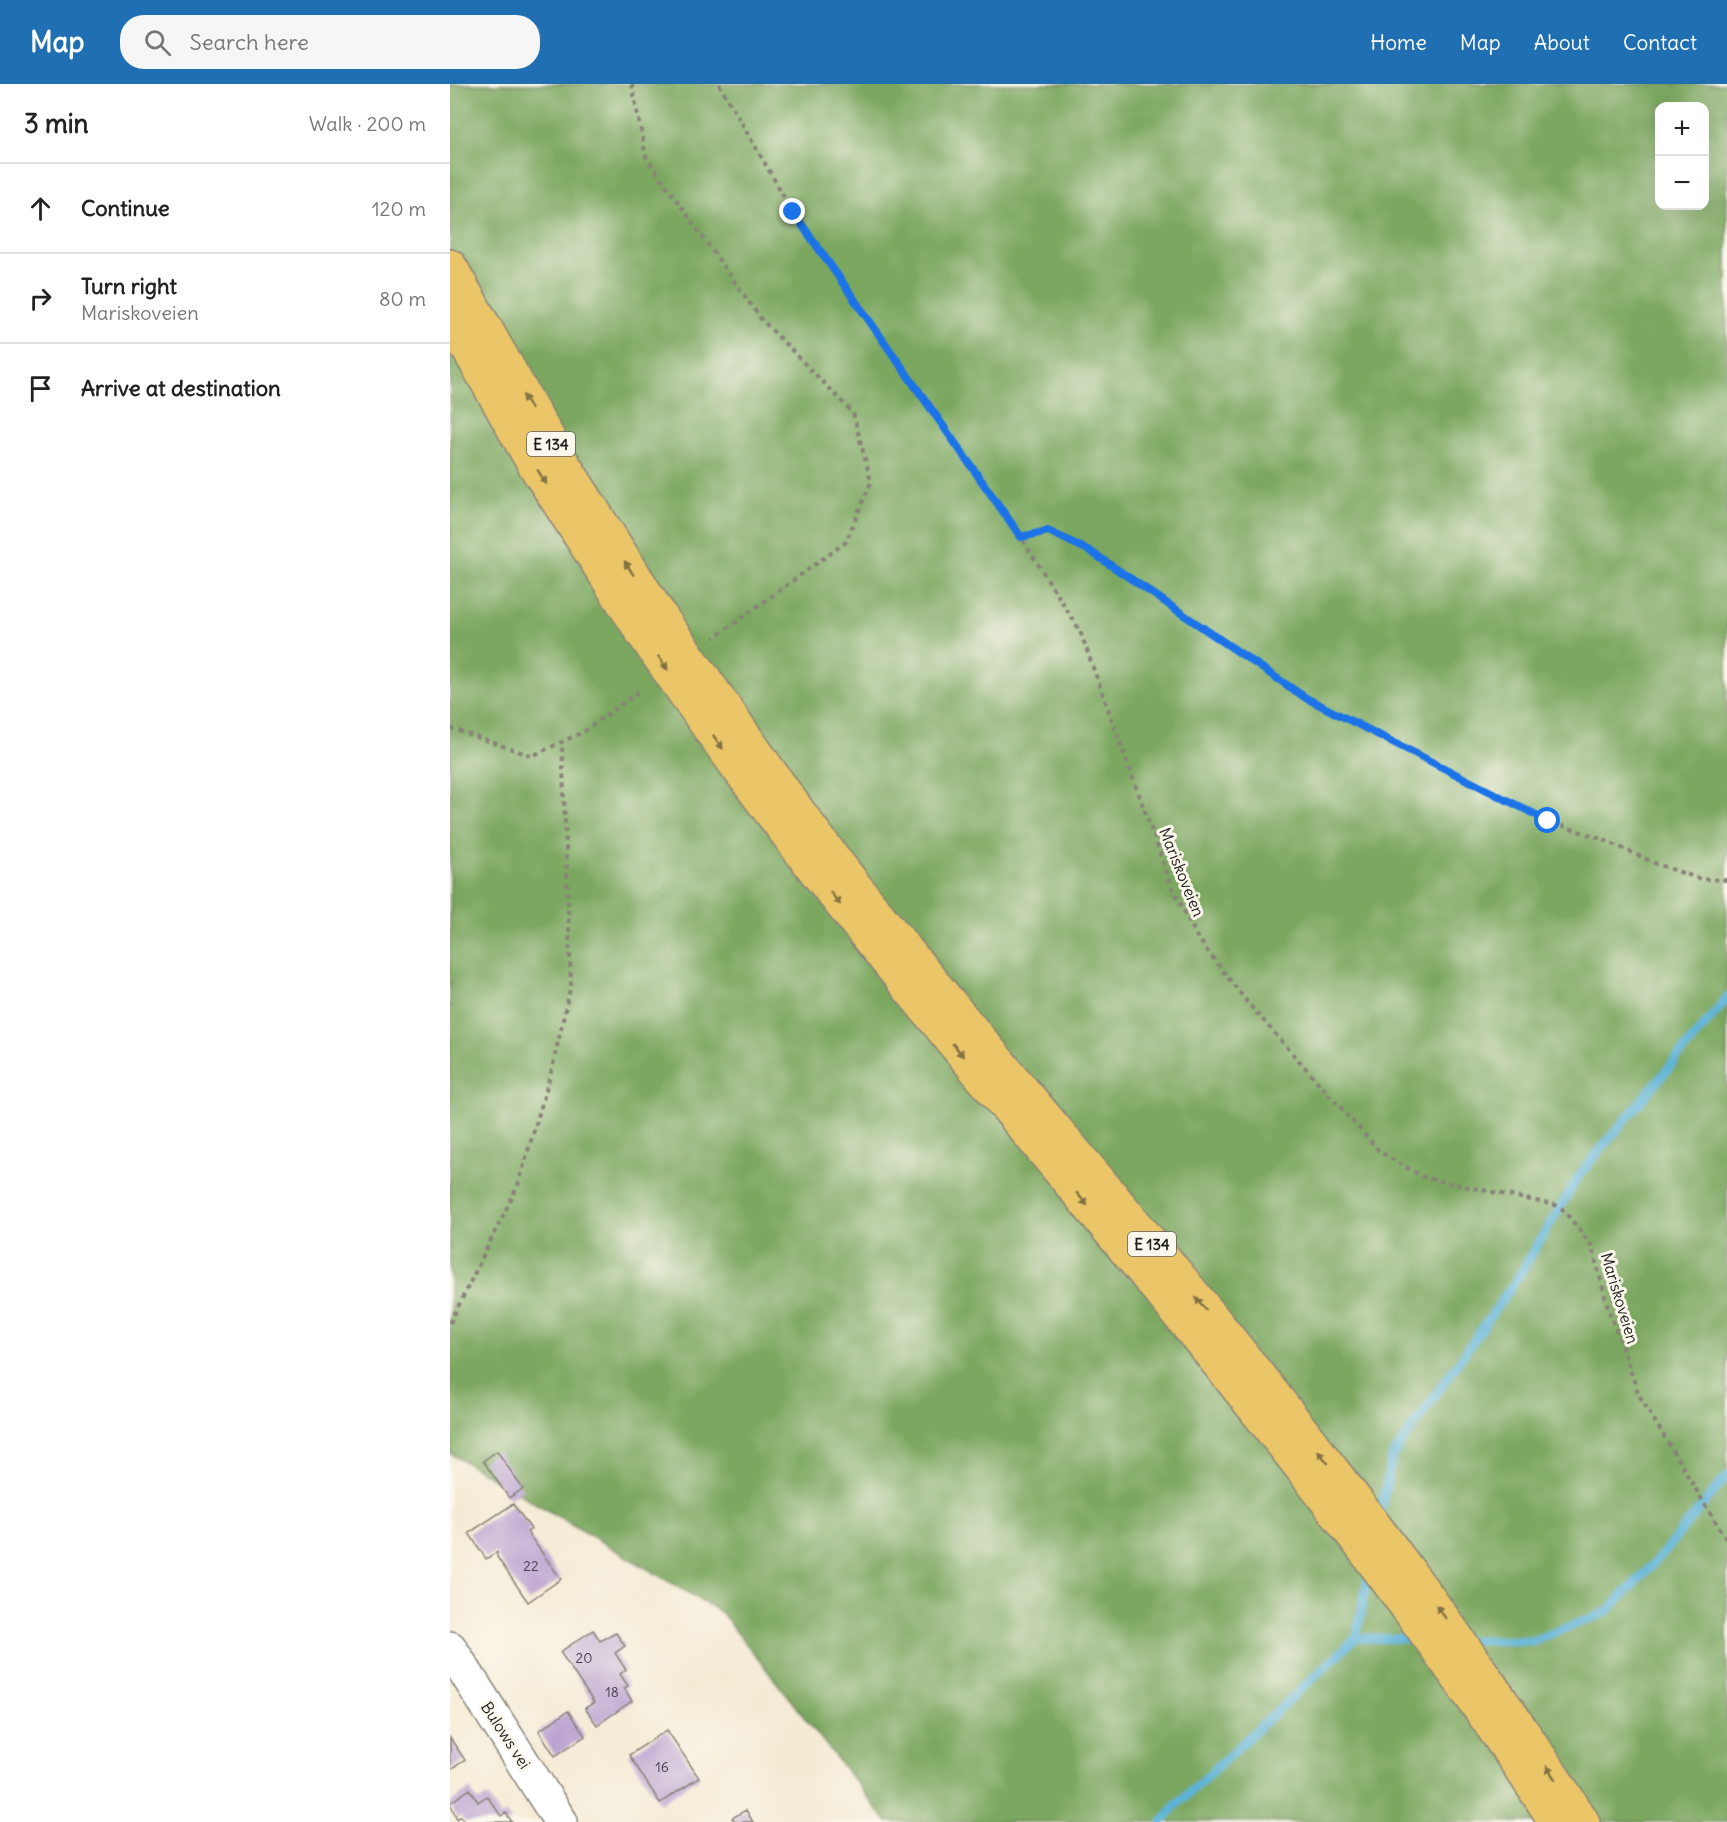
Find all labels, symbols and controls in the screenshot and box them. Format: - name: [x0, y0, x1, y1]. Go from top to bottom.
- search box: [120, 15, 540, 69]
- text: Map: [30, 24, 84, 60]
- icon: search: [141, 26, 174, 59]
- text: Search here: [189, 28, 309, 56]
- text: Home: [1370, 29, 1427, 56]
- text: Map: [1460, 29, 1501, 56]
- text: About: [1534, 29, 1590, 56]
- text: Contact: [1623, 29, 1697, 56]
- map controls: [1655, 102, 1709, 210]
- button: +: [1655, 102, 1709, 156]
- text: 3 min: [24, 107, 89, 140]
- text: Walk · 200 m: [309, 111, 426, 136]
- button: −: [1655, 156, 1709, 210]
- icon: ahead: [24, 192, 57, 225]
- text: Continue: [81, 194, 170, 222]
- text: 120 m: [372, 196, 426, 221]
- route end: [779, 198, 805, 224]
- text: Turn right: [81, 272, 177, 300]
- icon: right: [24, 282, 57, 315]
- text: 80 m: [379, 286, 426, 311]
- text: Mariskoveien: [81, 300, 199, 325]
- icon: arrive: [24, 372, 57, 405]
- text: Arrive at destination: [81, 374, 281, 402]
- one-way arrow: [522, 393, 532, 410]
- road number: E 134: [527, 432, 575, 456]
- one-way arrow: [537, 469, 548, 485]
- one-way arrow: [623, 560, 634, 576]
- one-way arrow: [657, 655, 668, 671]
- one-way arrow: [712, 734, 723, 750]
- route start: [1534, 807, 1560, 833]
- street label: Mariskoveien: [1155, 825, 1209, 919]
- one-way arrow: [828, 890, 841, 906]
- one-way arrow: [951, 1042, 964, 1058]
- one-way arrow: [1076, 1192, 1088, 1207]
- road number: E 134: [1128, 1232, 1176, 1256]
- street label: Mariskoveien: [1597, 1250, 1643, 1346]
- one-way arrow: [1196, 1297, 1208, 1312]
- one-way arrow: [1316, 1449, 1329, 1465]
- house number: 22: [523, 1557, 539, 1575]
- one-way arrow: [1435, 1605, 1447, 1621]
- house number: 20: [576, 1649, 592, 1667]
- house number: 18: [605, 1683, 619, 1701]
- street label: Bulows vei: [477, 1698, 535, 1772]
- house number: 16: [655, 1758, 669, 1776]
- one-way arrow: [1546, 1765, 1557, 1781]

